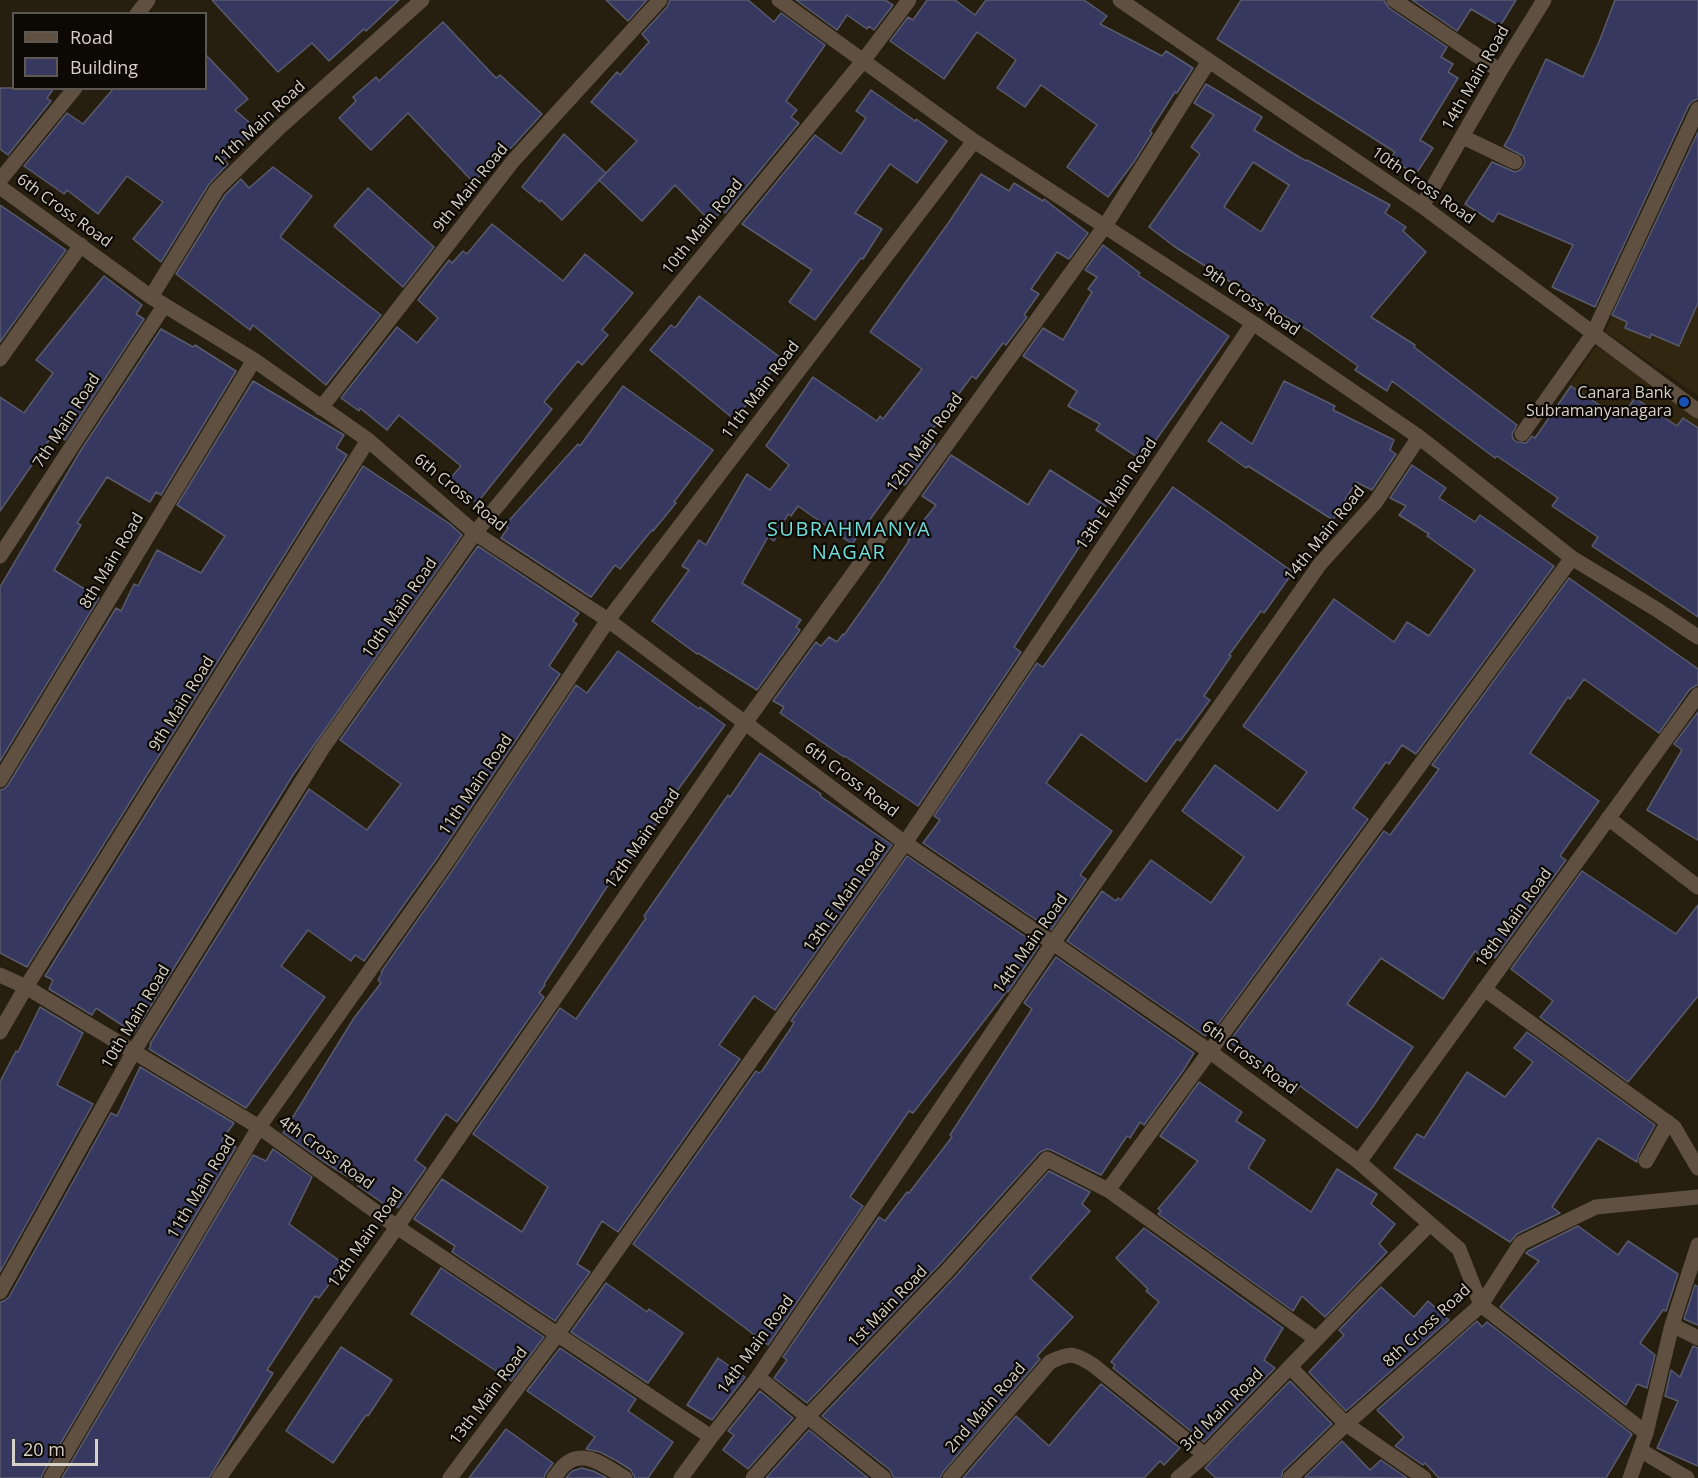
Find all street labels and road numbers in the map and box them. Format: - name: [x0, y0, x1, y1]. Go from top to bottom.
- street label: 14th Main Road: [1438, 22, 1514, 134]
- street label: 11th Main Road: [211, 77, 309, 171]
- street label: 9th Main Road: [429, 140, 513, 236]
- street label: 10th Cross Road: [1368, 143, 1478, 229]
- street label: 6th Cross Road: [13, 170, 115, 252]
- street label: 10th Main Road: [659, 175, 747, 279]
- street label: 9th Cross Road: [1199, 262, 1303, 340]
- street label: 11th Main Road: [718, 337, 804, 443]
- street label: 7th Main Road: [29, 370, 105, 472]
- street label: 12th Main Road: [883, 390, 967, 496]
- street label: 13th E Main Road: [1073, 435, 1161, 553]
- street label: 6th Cross Road: [410, 450, 510, 536]
- street label: 14th Main Road: [1281, 482, 1369, 586]
- street label: 8th Main Road: [76, 510, 148, 612]
- street label: 10th Main Road: [358, 554, 442, 662]
- street label: 9th Main Road: [145, 653, 219, 755]
- street label: 11th Main Road: [435, 731, 517, 839]
- street label: 6th Cross Road: [800, 738, 902, 822]
- street label: 12th Main Road: [601, 785, 685, 893]
- street label: 13th E Main Road: [800, 838, 890, 956]
- street label: 18th Main Road: [1472, 865, 1556, 971]
- street label: 14th Main Road: [989, 890, 1073, 998]
- street label: 10th Main Road: [98, 962, 174, 1072]
- street label: 6th Cross Road: [1198, 1017, 1300, 1099]
- street label: 4th Cross Road: [275, 1112, 377, 1194]
- street label: 11th Main Road: [164, 1132, 240, 1242]
- street label: 12th Main Road: [324, 1184, 408, 1292]
- street label: 1st Main Road: [844, 1262, 932, 1352]
- street label: 8th Cross Road: [1379, 1281, 1475, 1371]
- street label: 14th Main Road: [714, 1292, 798, 1398]
- street label: 13th Main Road: [446, 1343, 532, 1449]
- street label: 2nd Main Road: [942, 1359, 1030, 1457]
- street label: 3rd Main Road: [1177, 1365, 1267, 1455]

